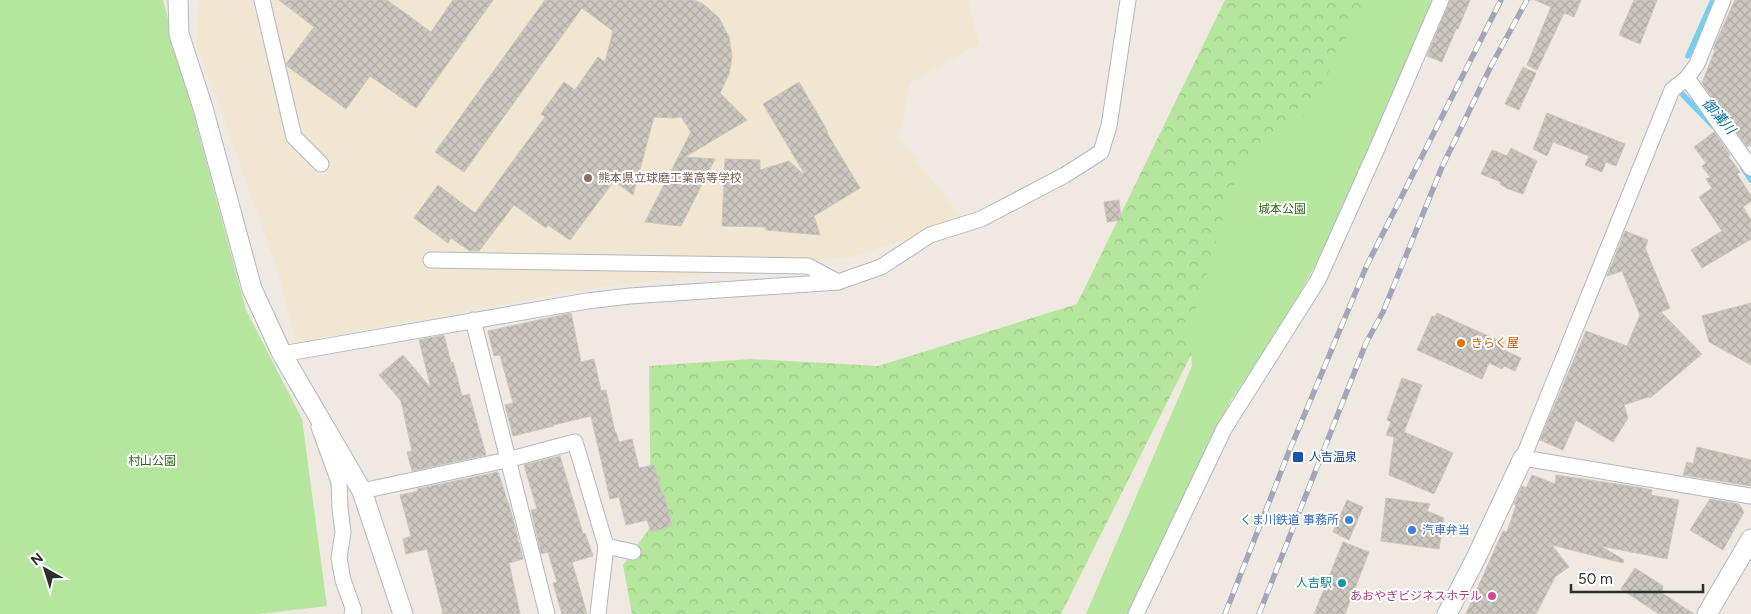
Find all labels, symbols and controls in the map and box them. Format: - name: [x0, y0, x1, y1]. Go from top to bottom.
- water label: 御溝川: [1698, 95, 1740, 139]
- place label: 熊本県立球磨工業高等学校: [598, 171, 742, 185]
- marker: 熊本県立球磨工業高等学校: [582, 172, 594, 184]
- park label: 城本公園: [1258, 202, 1306, 216]
- place label: きらく屋: [1471, 336, 1519, 350]
- marker: きらく屋: [1455, 337, 1467, 349]
- marker: 人吉温泉: [1291, 450, 1305, 464]
- place label: 人吉温泉: [1309, 450, 1357, 464]
- park label: 村山公園: [128, 454, 176, 468]
- place label: くま川鉄道 事務所: [1240, 513, 1339, 527]
- marker: くま川鉄道 事務所: [1343, 514, 1355, 526]
- place label: 汽車弁当: [1422, 523, 1470, 537]
- marker: 汽車弁当: [1406, 524, 1418, 536]
- north arrow: [20, 544, 70, 594]
- text: N: [28, 549, 47, 569]
- scale bar: [1571, 562, 1704, 594]
- text: 50 m: [1578, 570, 1613, 588]
- place label: 人吉駅: [1296, 576, 1332, 590]
- marker: 人吉駅: [1336, 577, 1348, 589]
- place label: あおやぎビジネスホテル: [1350, 589, 1482, 603]
- marker: あおやぎビジネスホテル: [1486, 590, 1498, 602]

